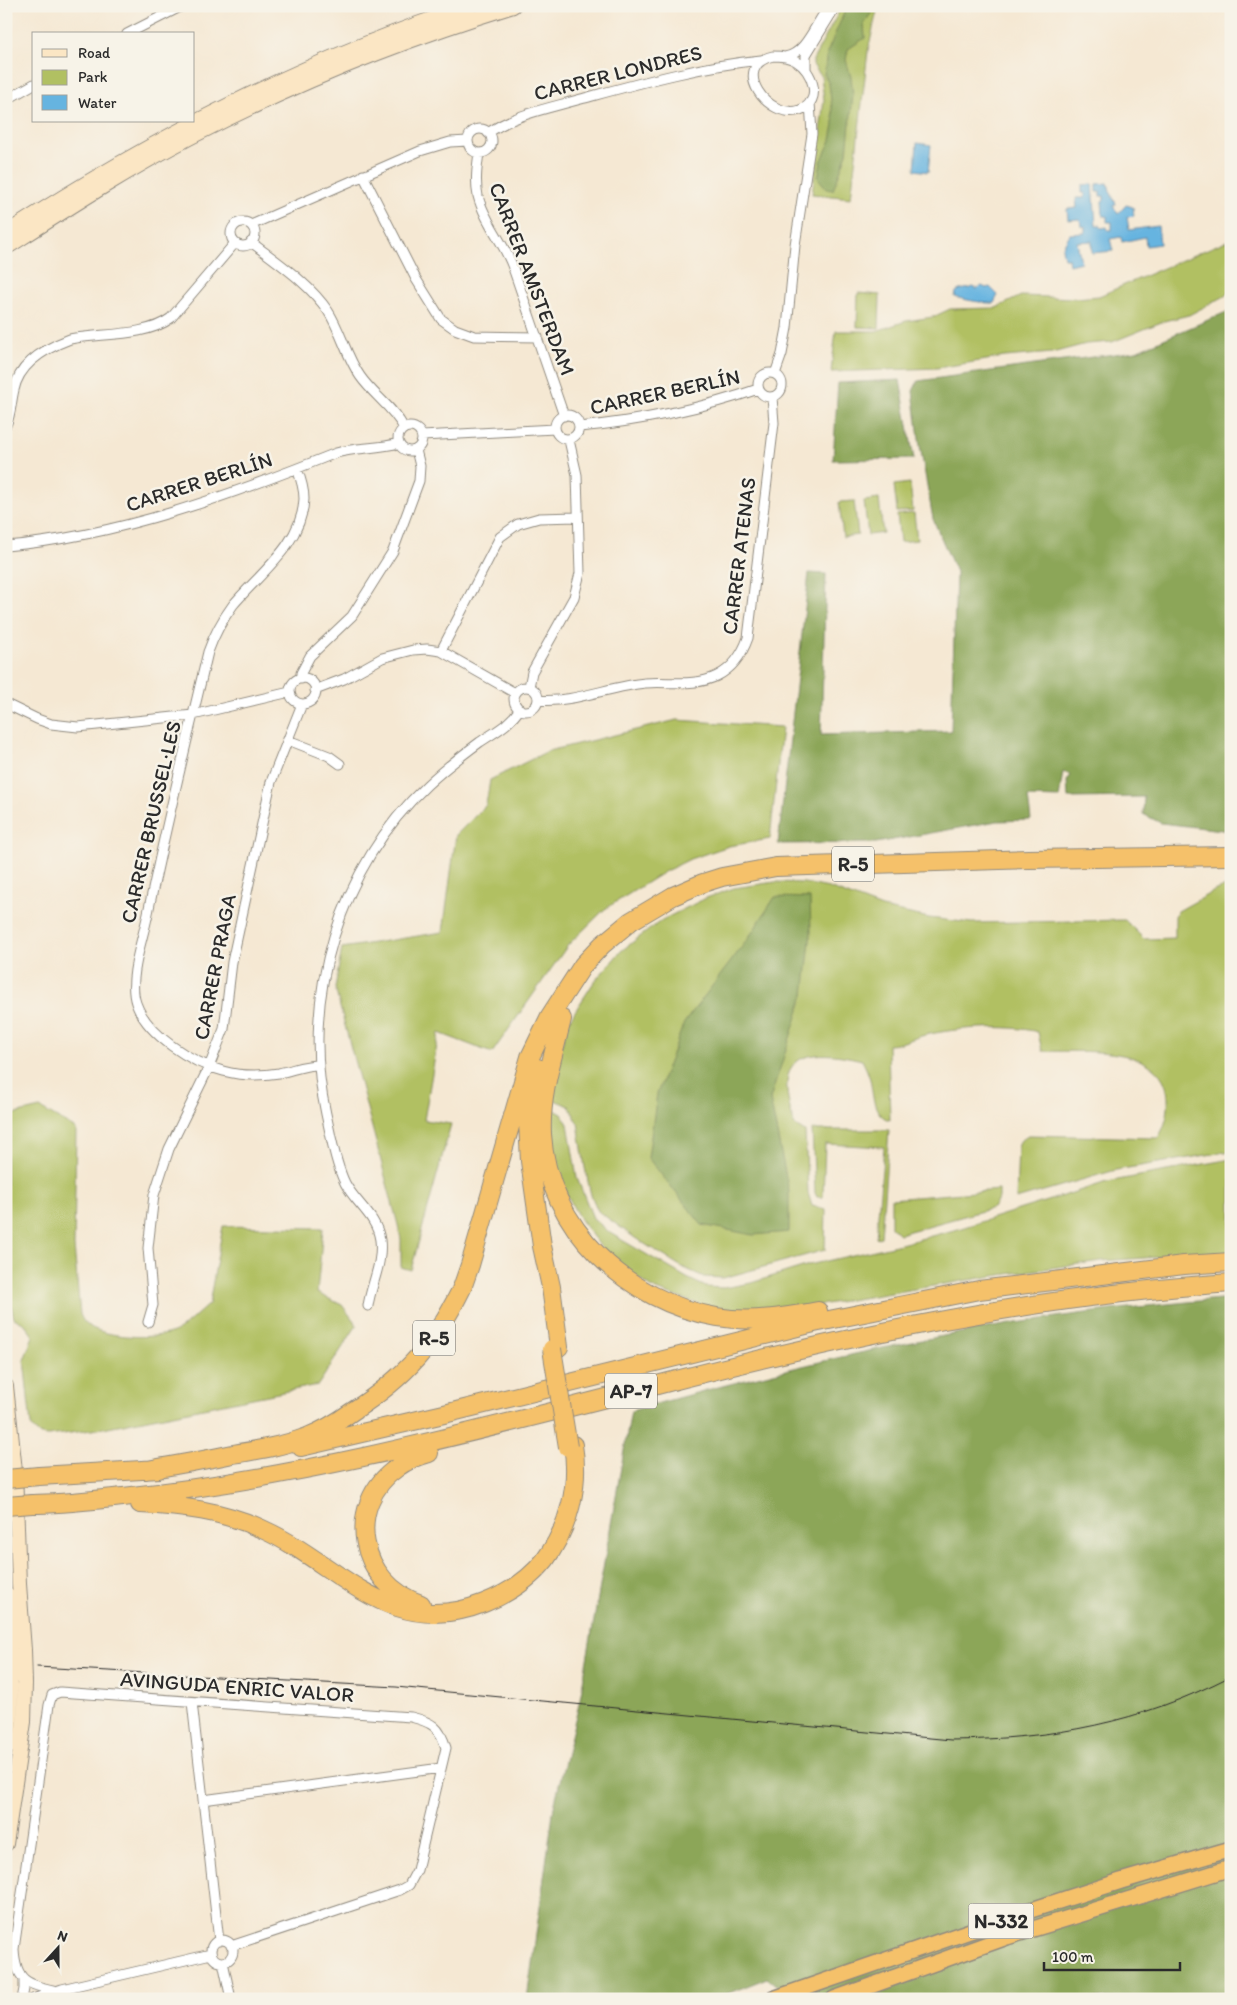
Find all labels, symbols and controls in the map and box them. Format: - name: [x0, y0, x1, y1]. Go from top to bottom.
- legend: [32, 32, 195, 122]
- street label: CARRER LONDRES: [531, 40, 705, 105]
- text: Road: [78, 44, 111, 62]
- text: Park: [78, 68, 108, 86]
- text: Water: [78, 94, 117, 112]
- street label: CARRER AMSTERDAM: [484, 179, 581, 379]
- street label: CARRER BERLÍN: [588, 363, 742, 420]
- street label: CARRER BERLÍN: [122, 446, 275, 517]
- street label: CARRER ATENAS: [716, 476, 761, 636]
- street label: CARRER BRUSSEL·LES: [115, 718, 186, 926]
- road number: R-5: [832, 846, 874, 882]
- street label: CARRER PRAGA: [188, 891, 241, 1042]
- road number: R-5: [413, 1320, 455, 1356]
- road number: AP-7: [605, 1374, 657, 1408]
- street label: AVINGUDA ENRIC VALOR: [119, 1666, 355, 1707]
- road number: N-332: [968, 1904, 1034, 1938]
- north arrow: [32, 1922, 82, 1972]
- text: N: [55, 1927, 70, 1946]
- scale bar: [1044, 1940, 1181, 1972]
- text: 100 m: [1052, 1948, 1094, 1966]

